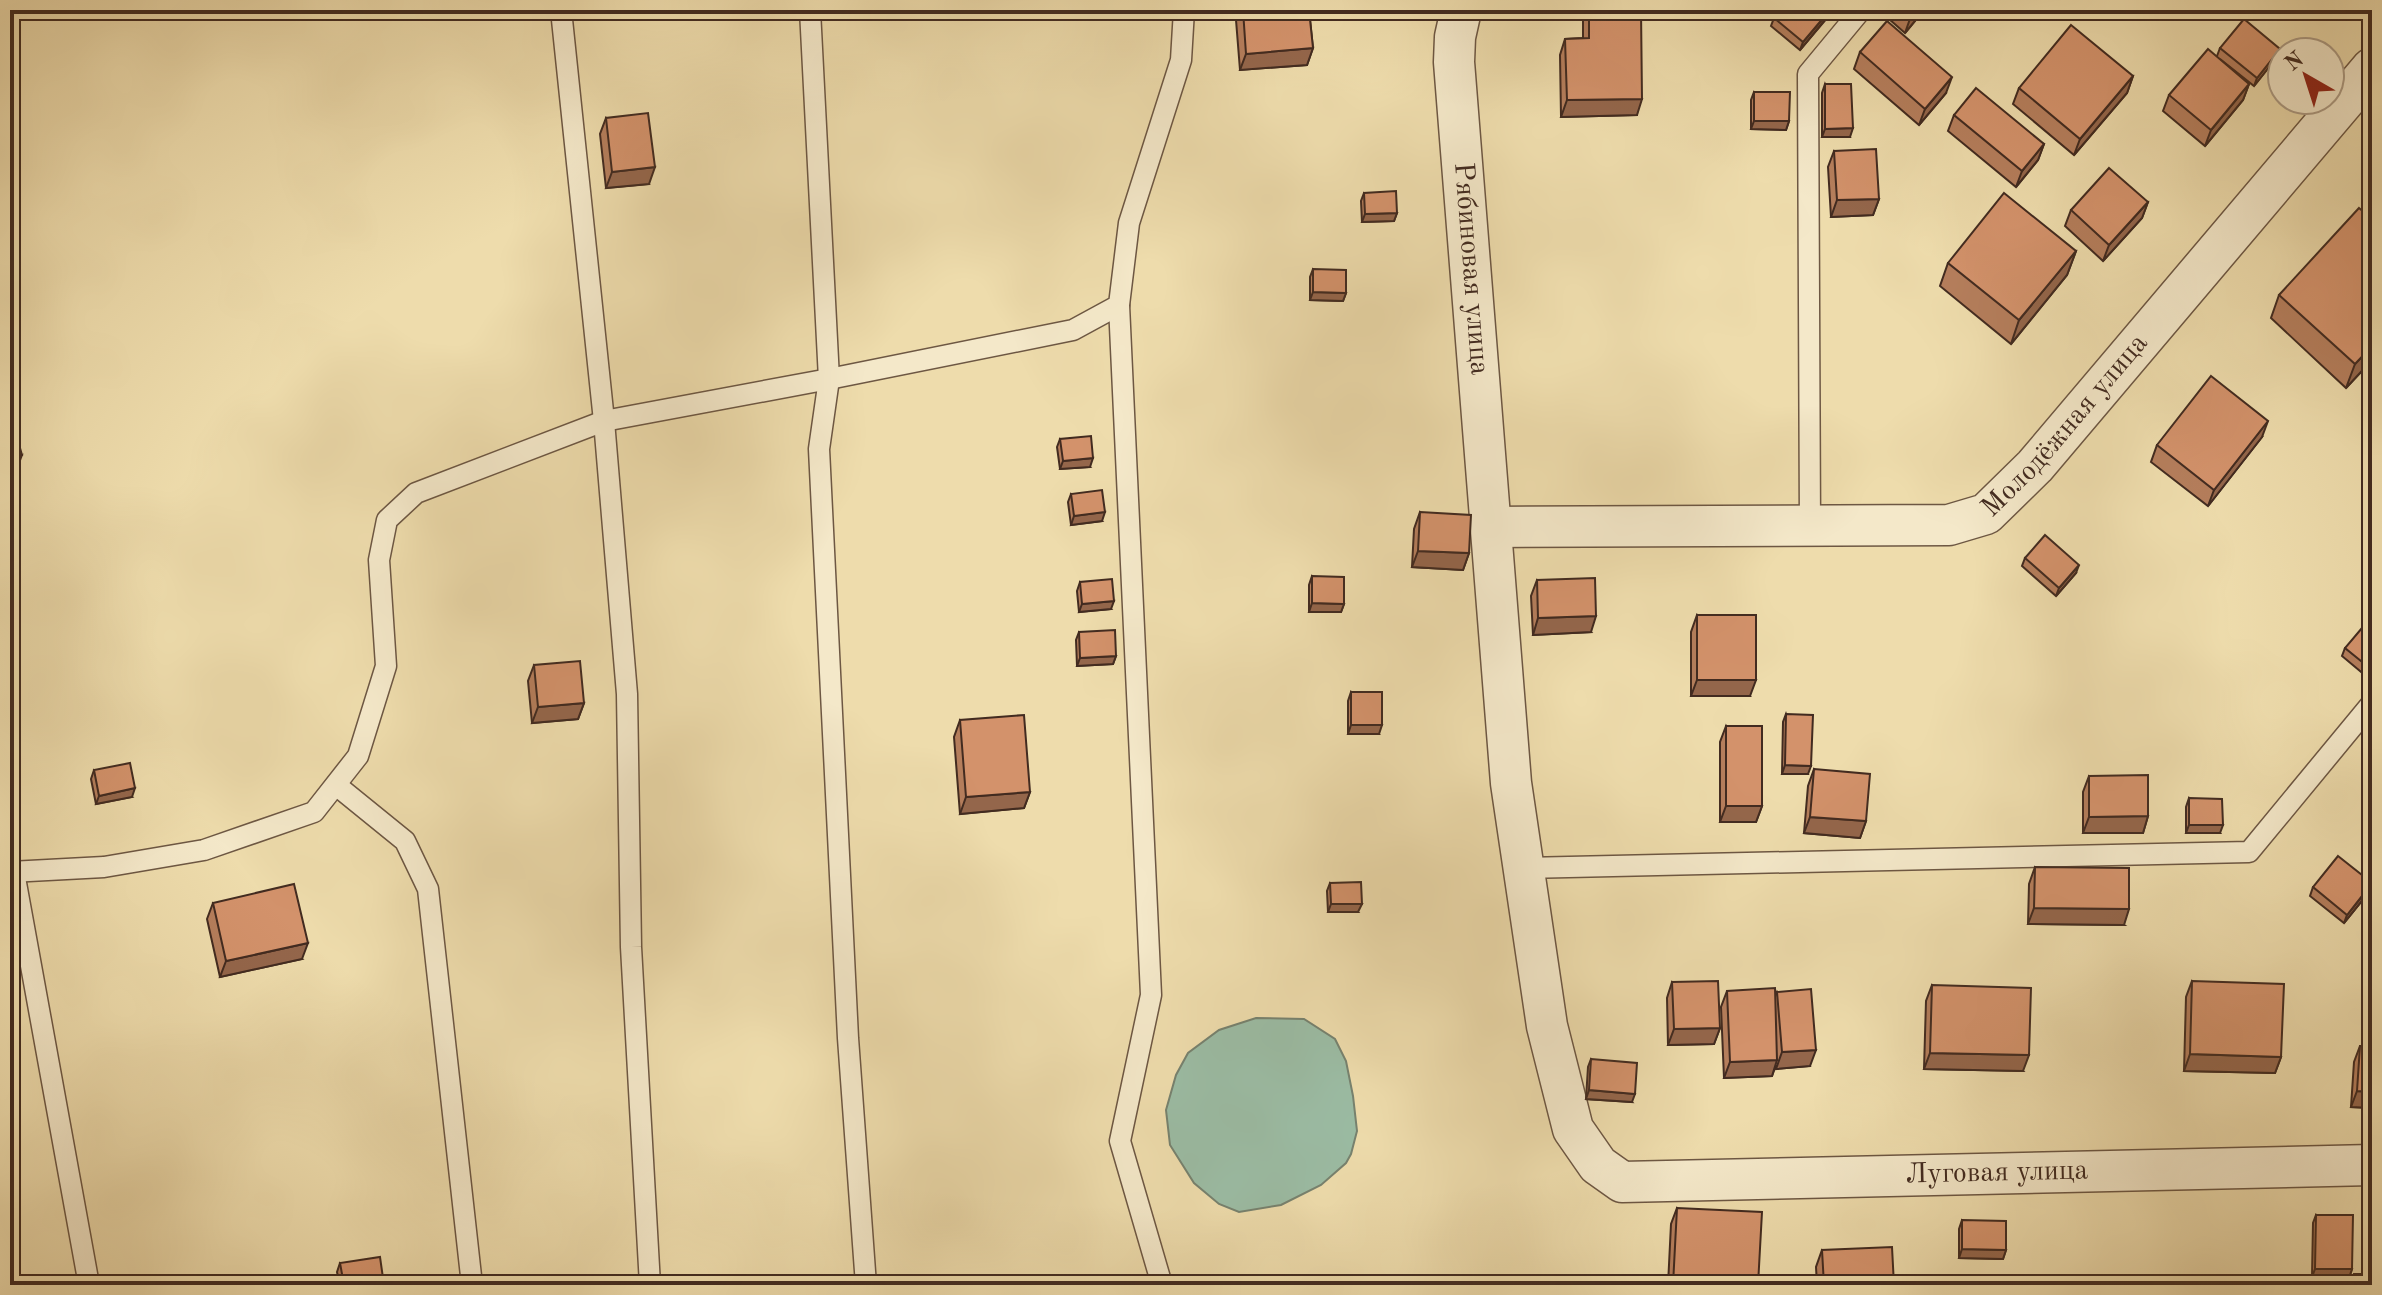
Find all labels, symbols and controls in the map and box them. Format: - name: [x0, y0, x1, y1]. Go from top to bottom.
- north arrow: [2266, 36, 2346, 116]
- text: N: [2281, 48, 2308, 76]
- street label: Рябиновая улица: [1448, 161, 1493, 376]
- street label: Молодёжная улица: [1977, 329, 2154, 523]
- street label: Луговая улица: [1905, 1157, 2089, 1190]

